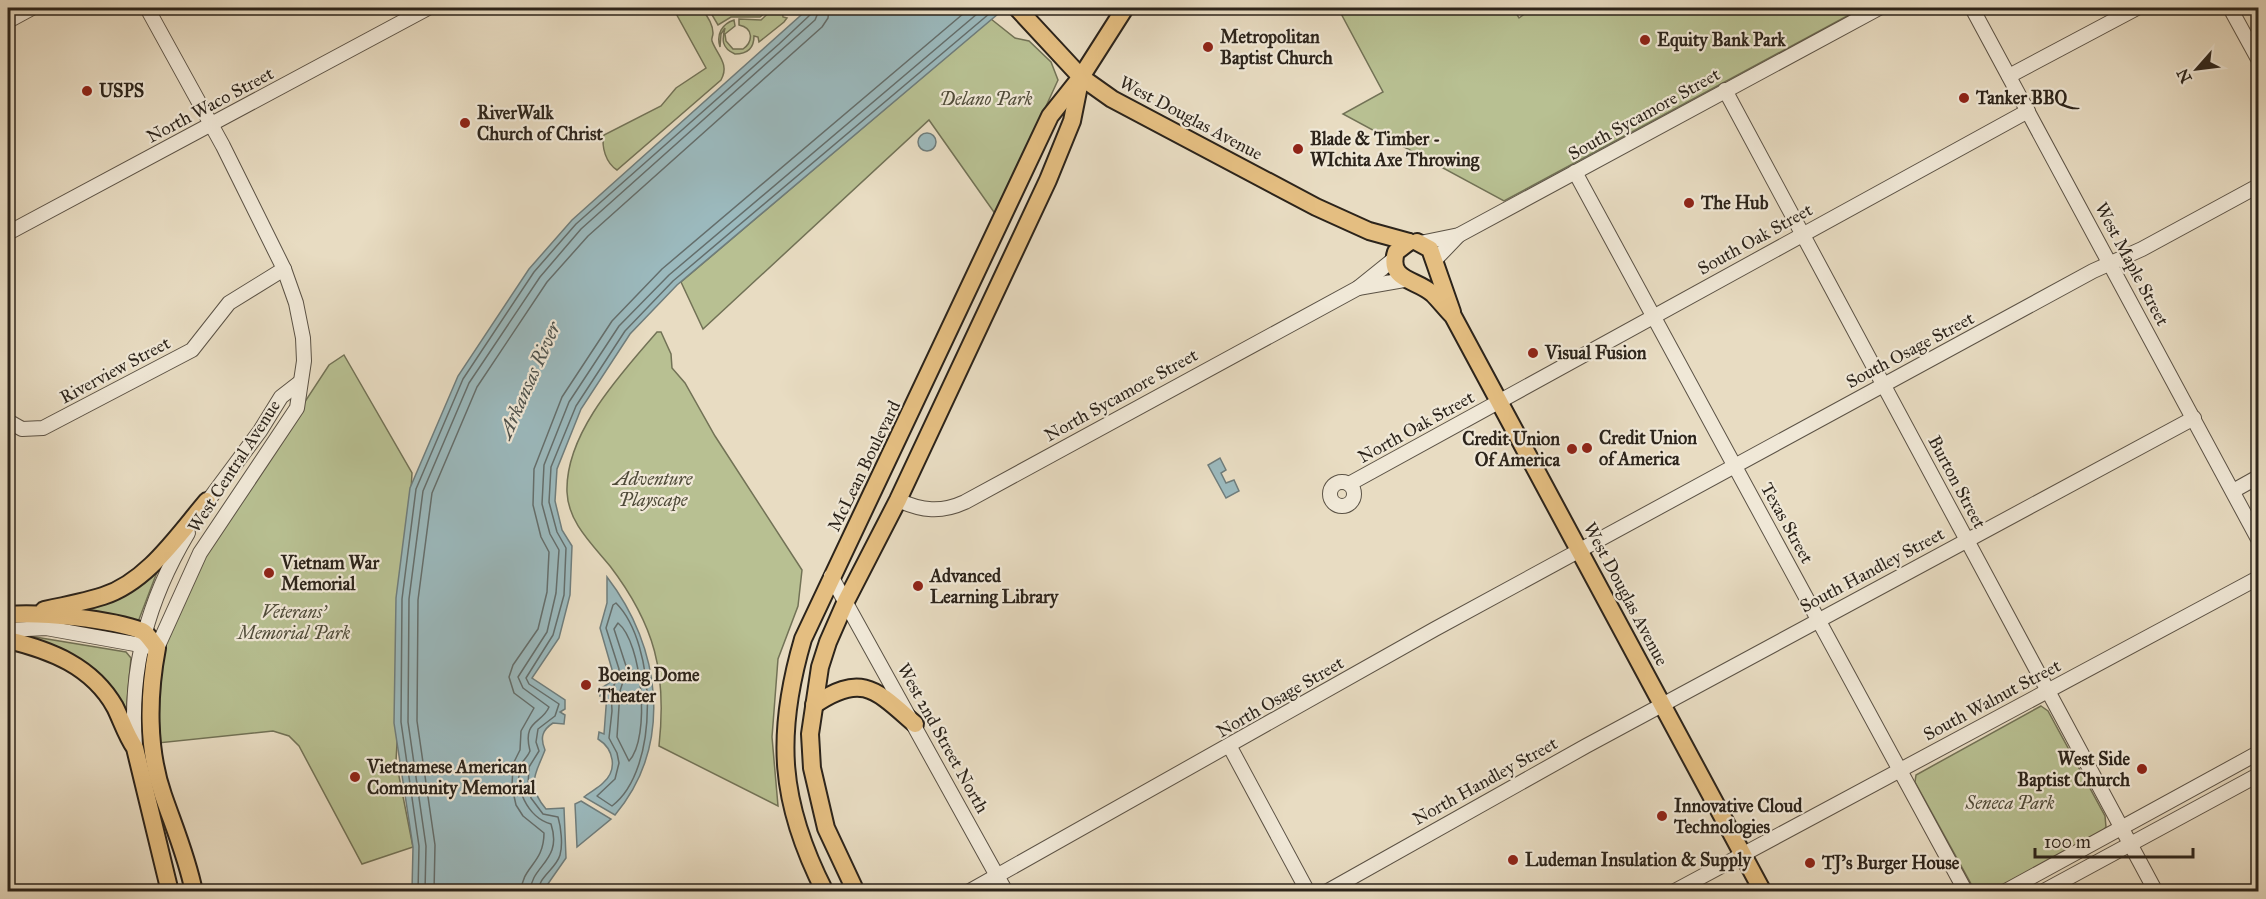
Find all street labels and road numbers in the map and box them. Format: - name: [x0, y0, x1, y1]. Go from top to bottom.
- street label: North Waco Street: [143, 62, 278, 148]
- street label: South Sycamore Street: [1564, 63, 1724, 165]
- street label: West Douglas Avenue: [1115, 71, 1266, 166]
- street label: South Oak Street: [1694, 198, 1817, 280]
- street label: West Maple Street: [2090, 199, 2174, 330]
- street label: South Osage Street: [1842, 307, 1979, 394]
- street label: Riverview Street: [56, 331, 174, 408]
- street label: North Sycamore Street: [1041, 343, 1202, 446]
- street label: North Oak Street: [1354, 386, 1478, 468]
- street label: West Central Avenue: [183, 396, 285, 536]
- street label: McLean Boulevard: [823, 397, 905, 535]
- street label: Burton Street: [1923, 432, 1991, 533]
- street label: Texas Street: [1756, 479, 1819, 568]
- street label: West Douglas Avenue: [1578, 519, 1673, 670]
- street label: South Handley Street: [1796, 522, 1949, 617]
- street label: North Osage Street: [1212, 651, 1349, 743]
- street label: South Walnut Street: [1920, 654, 2065, 745]
- street label: West 2nd Street North: [893, 659, 993, 817]
- street label: North Handley Street: [1409, 732, 1562, 830]

